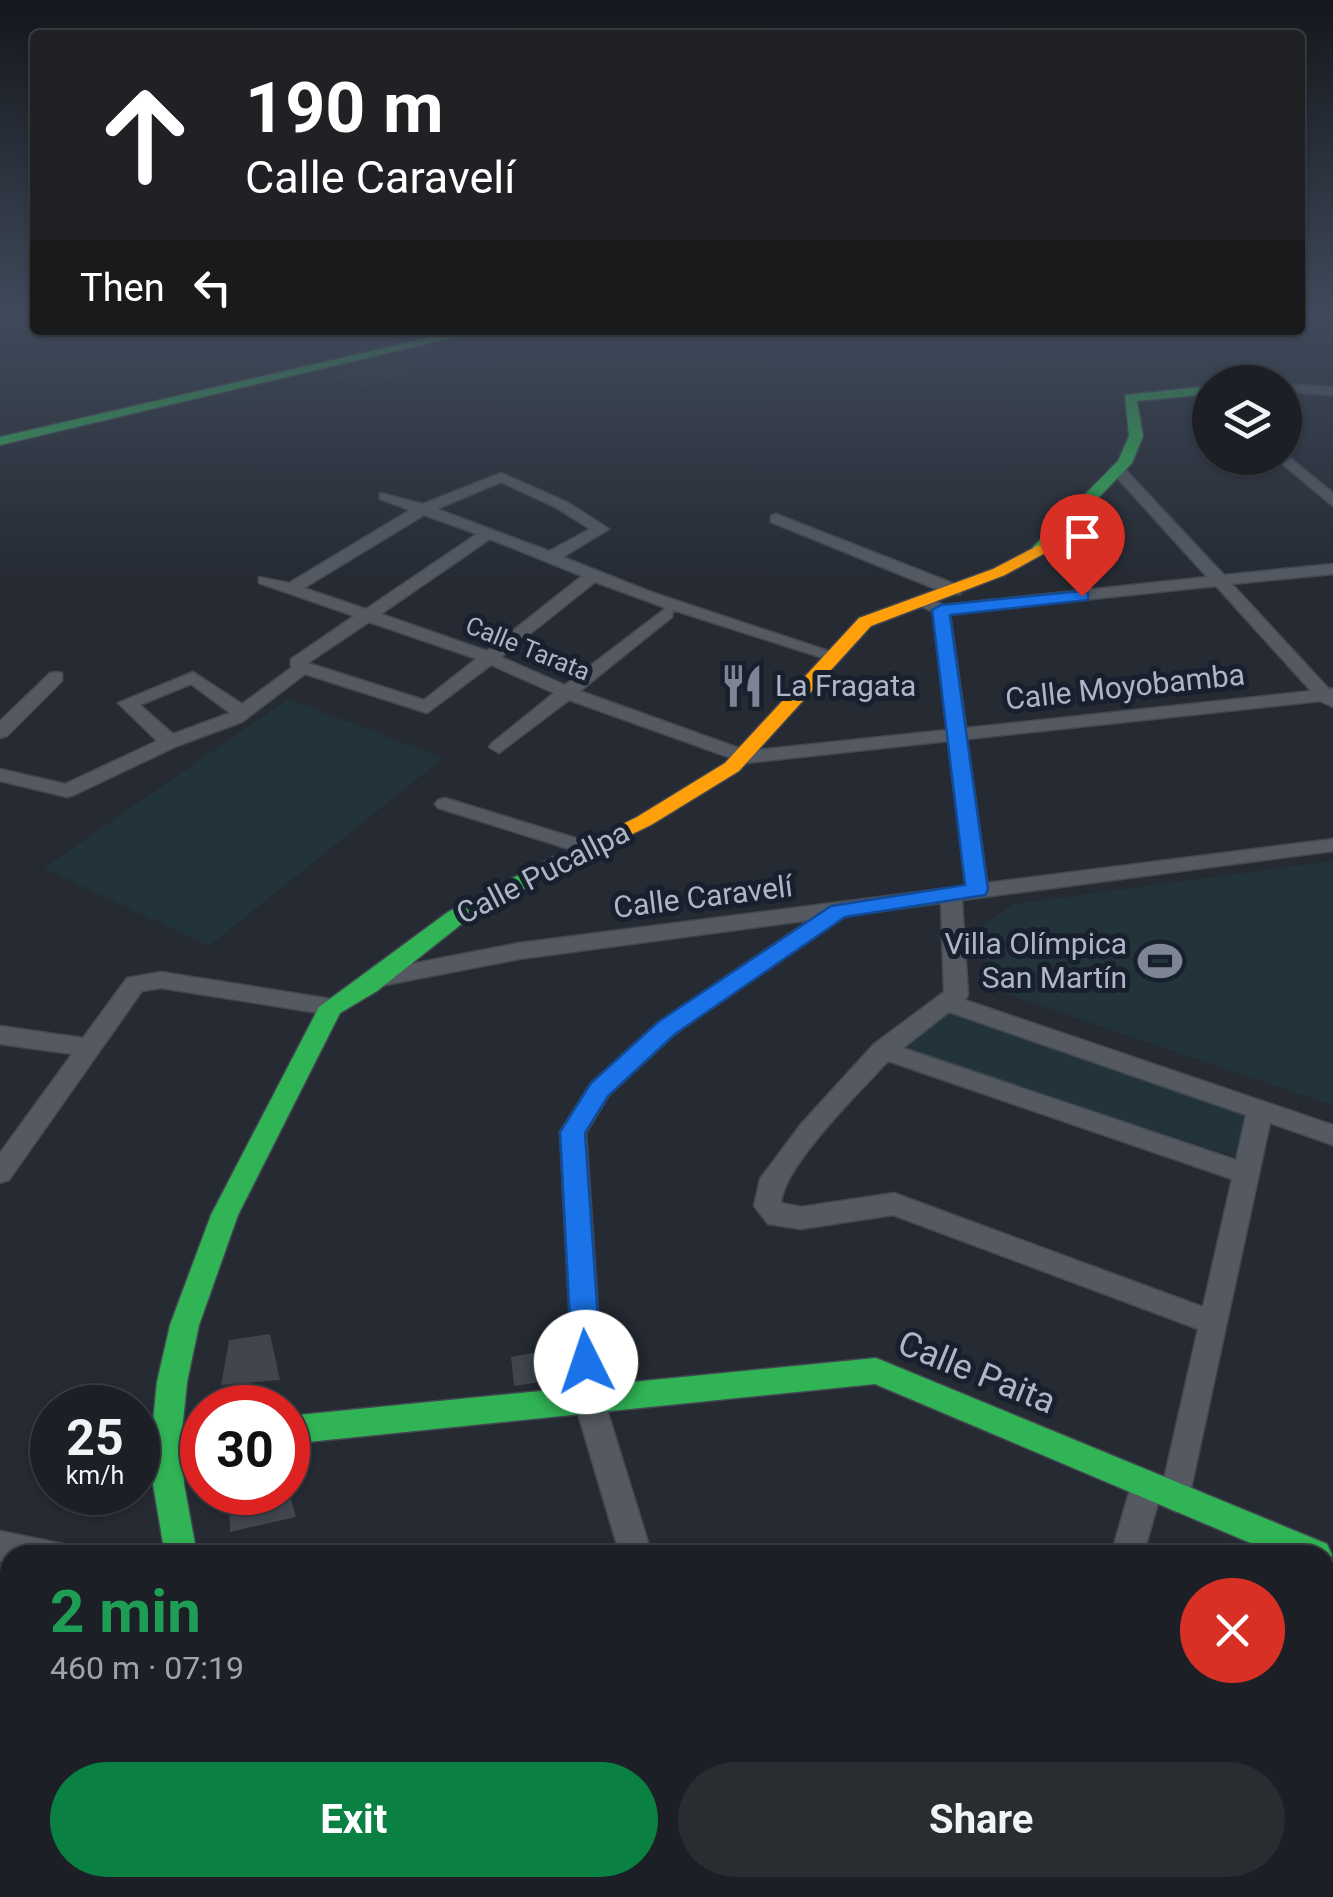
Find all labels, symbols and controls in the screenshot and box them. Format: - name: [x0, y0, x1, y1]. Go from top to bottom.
- text: 190 m: [245, 67, 444, 149]
- icon: ahead: [80, 70, 210, 200]
- text: Calle Caravelí: [245, 151, 515, 204]
- icon: left: [185, 260, 240, 315]
- text: Then: [80, 266, 165, 310]
- map controls: [1192, 365, 1302, 475]
- button: layers: [1192, 365, 1302, 475]
- pin: [1040, 494, 1125, 597]
- icon: arrive: [1055, 509, 1110, 564]
- street label: Calle Tarata: [461, 610, 594, 687]
- street label: Calle Moyobamba: [1003, 657, 1246, 716]
- restaurant icon: La Fragata: [718, 662, 766, 710]
- place label: La Fragata: [775, 668, 916, 703]
- street label: Calle Pucallpa: [451, 814, 635, 931]
- street label: Calle Caravelí: [611, 868, 796, 925]
- place label: Villa Olímpica San Martín: [944, 926, 1127, 995]
- sports icon: Villa Olímpica San Martín: [1136, 937, 1184, 985]
- position arrow: [534, 1310, 638, 1414]
- street label: Calle Paita: [892, 1322, 1061, 1423]
- speed limit sign: 30: [180, 1385, 310, 1515]
- text: 25: [66, 1409, 124, 1467]
- text: km/h: [66, 1461, 124, 1490]
- text: 2 min: [50, 1576, 201, 1647]
- button: close: [1180, 1578, 1285, 1683]
- text: 460 m · 07:19: [50, 1649, 244, 1687]
- button: Exit: [50, 1762, 658, 1877]
- button: Share: [678, 1762, 1285, 1877]

